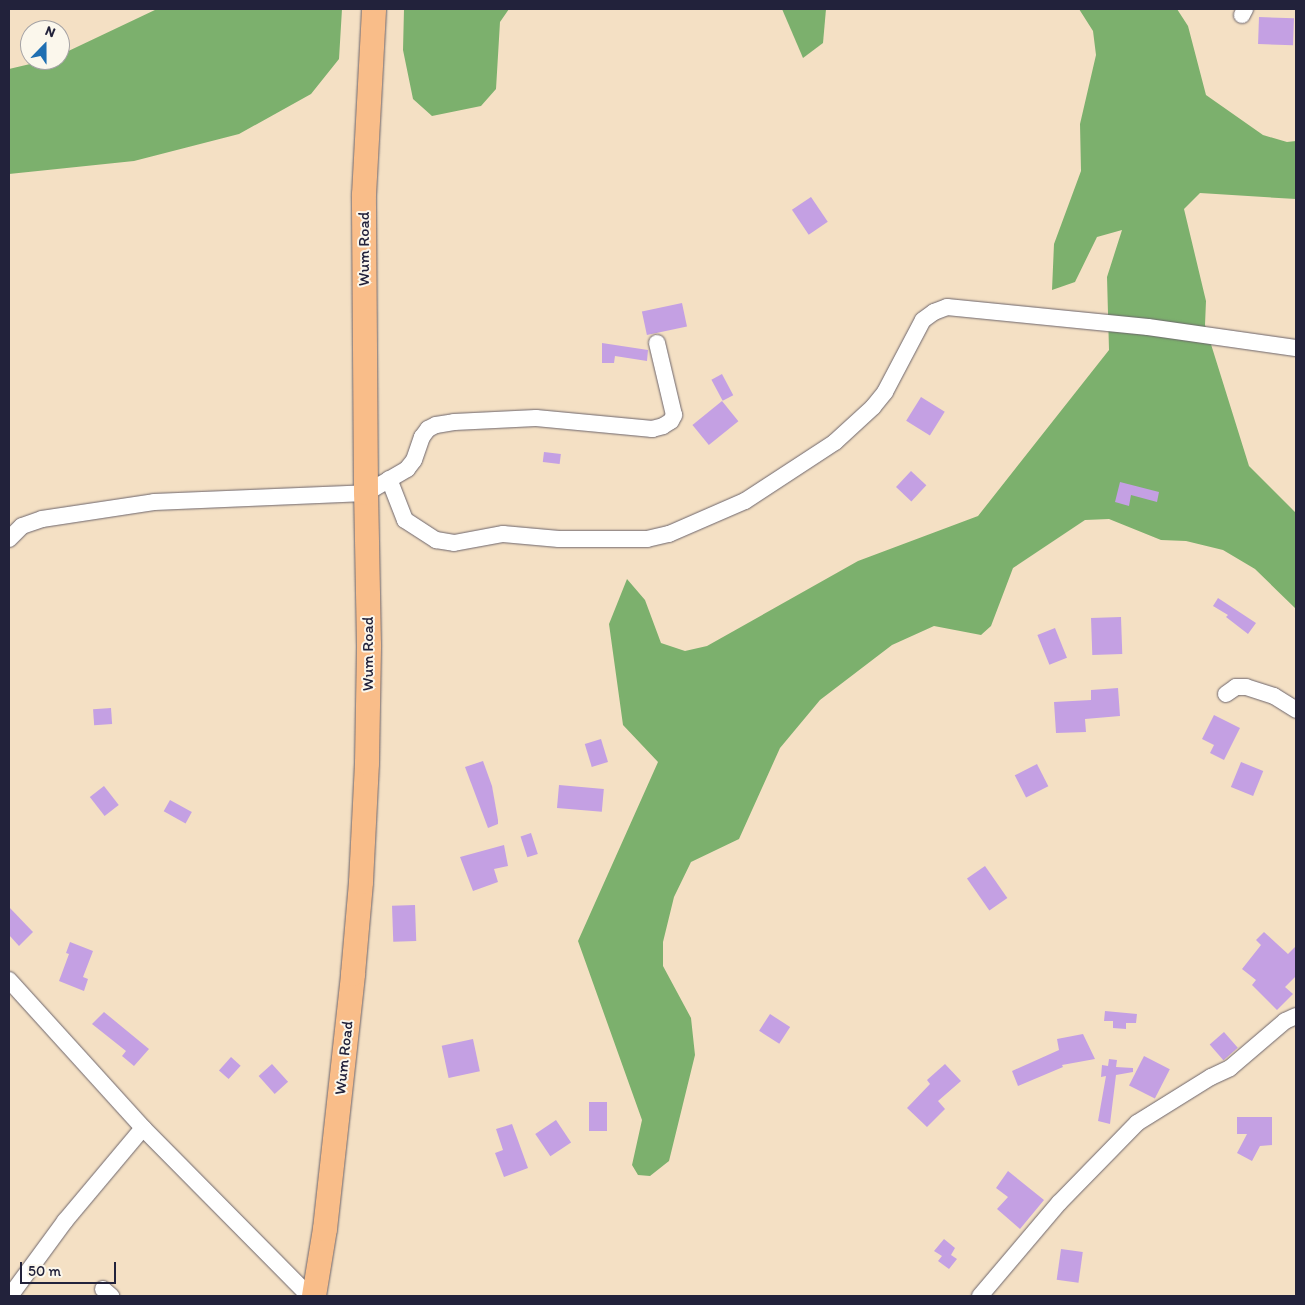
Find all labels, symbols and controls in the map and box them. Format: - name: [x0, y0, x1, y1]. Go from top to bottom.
- north arrow: [20, 20, 70, 70]
- text: N: [43, 22, 58, 41]
- street label: Wum Road: [354, 212, 374, 286]
- street label: Wum Road: [358, 617, 378, 691]
- street label: Wum Road: [331, 1020, 357, 1096]
- scale bar: [22, 1252, 119, 1284]
- text: 50 m: [28, 1262, 61, 1280]

